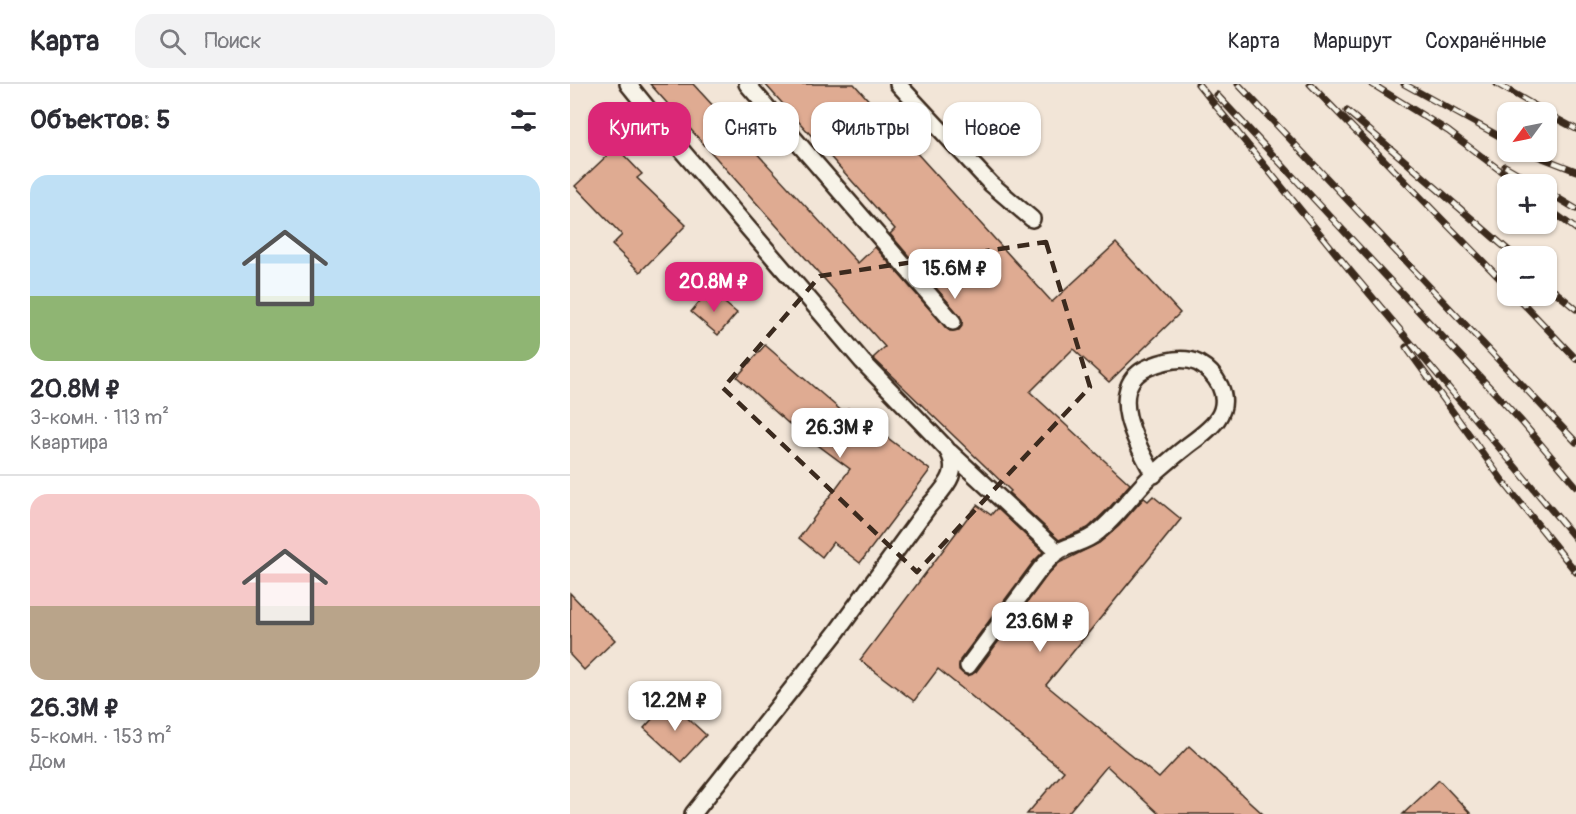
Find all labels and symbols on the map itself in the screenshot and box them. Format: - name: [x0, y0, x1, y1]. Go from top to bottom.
- north arrow: [1497, 102, 1557, 162]
- pin: 15.6M ₽: [900, 249, 1010, 300]
- pin: 20.8M ₽: [659, 262, 769, 313]
- pin: 26.3M ₽: [785, 408, 895, 459]
- pin: 23.6M ₽: [985, 602, 1095, 653]
- pin: 12.2M ₽: [620, 681, 730, 732]

